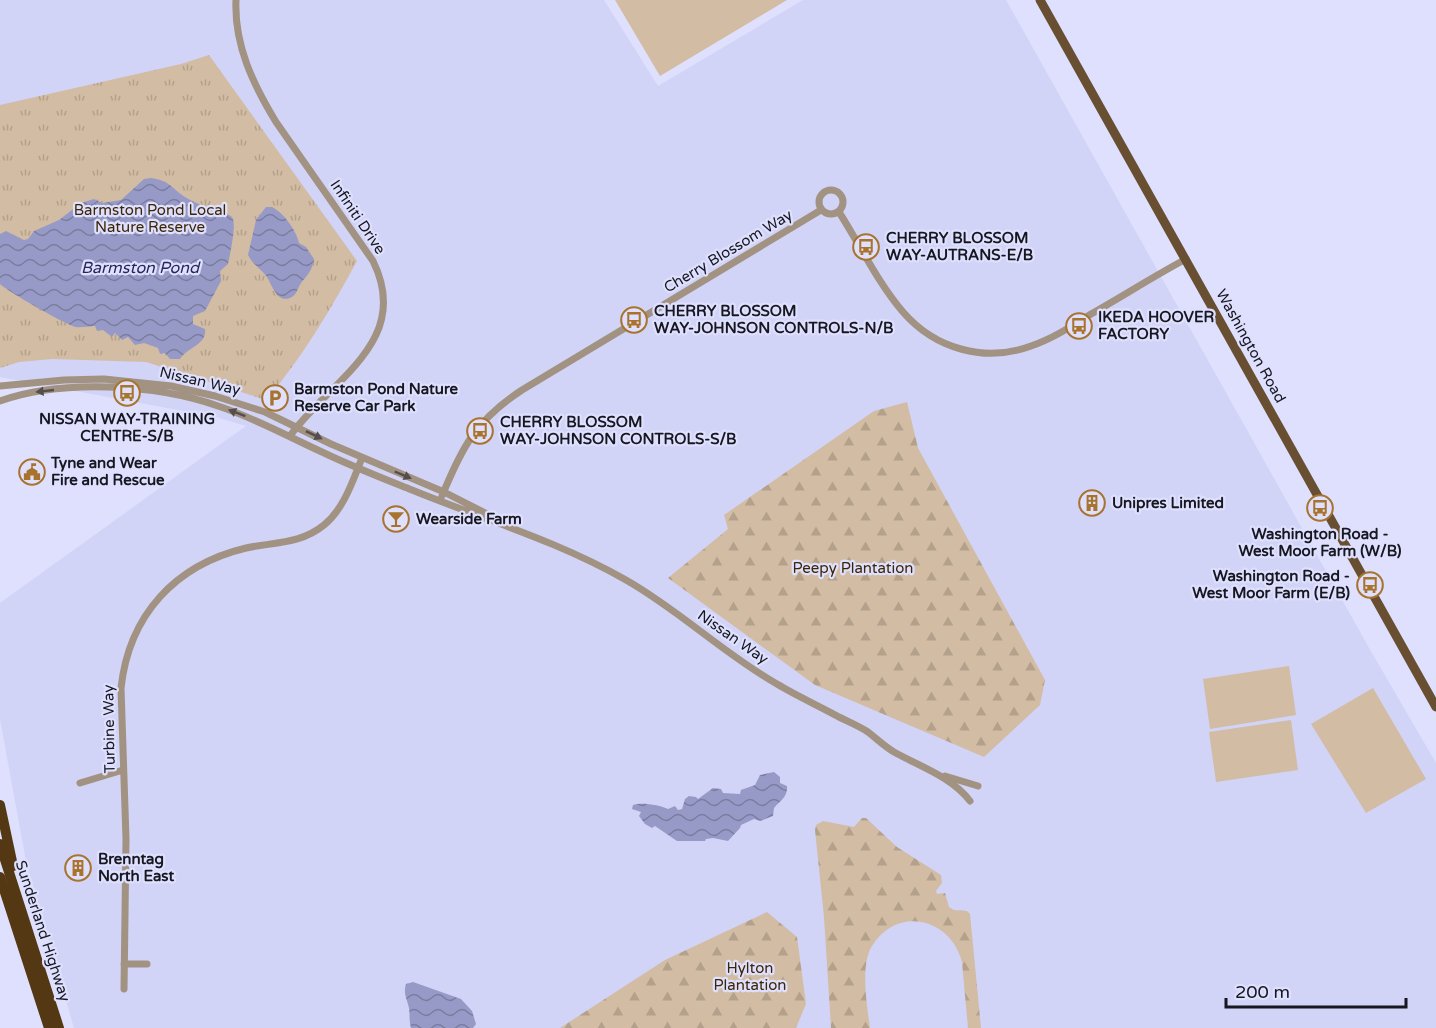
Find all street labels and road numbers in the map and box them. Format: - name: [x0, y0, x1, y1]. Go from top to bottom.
- street label: Infiniti Drive: [327, 176, 389, 258]
- street label: Cherry Blossom Way: [660, 205, 796, 297]
- street label: Washington Road: [1212, 286, 1290, 406]
- street label: Nissan Way: [158, 363, 242, 399]
- street label: Nissan Way: [694, 606, 772, 668]
- street label: Turbine Way: [99, 684, 119, 774]
- street label: Sunderland Highway: [12, 858, 74, 1004]

